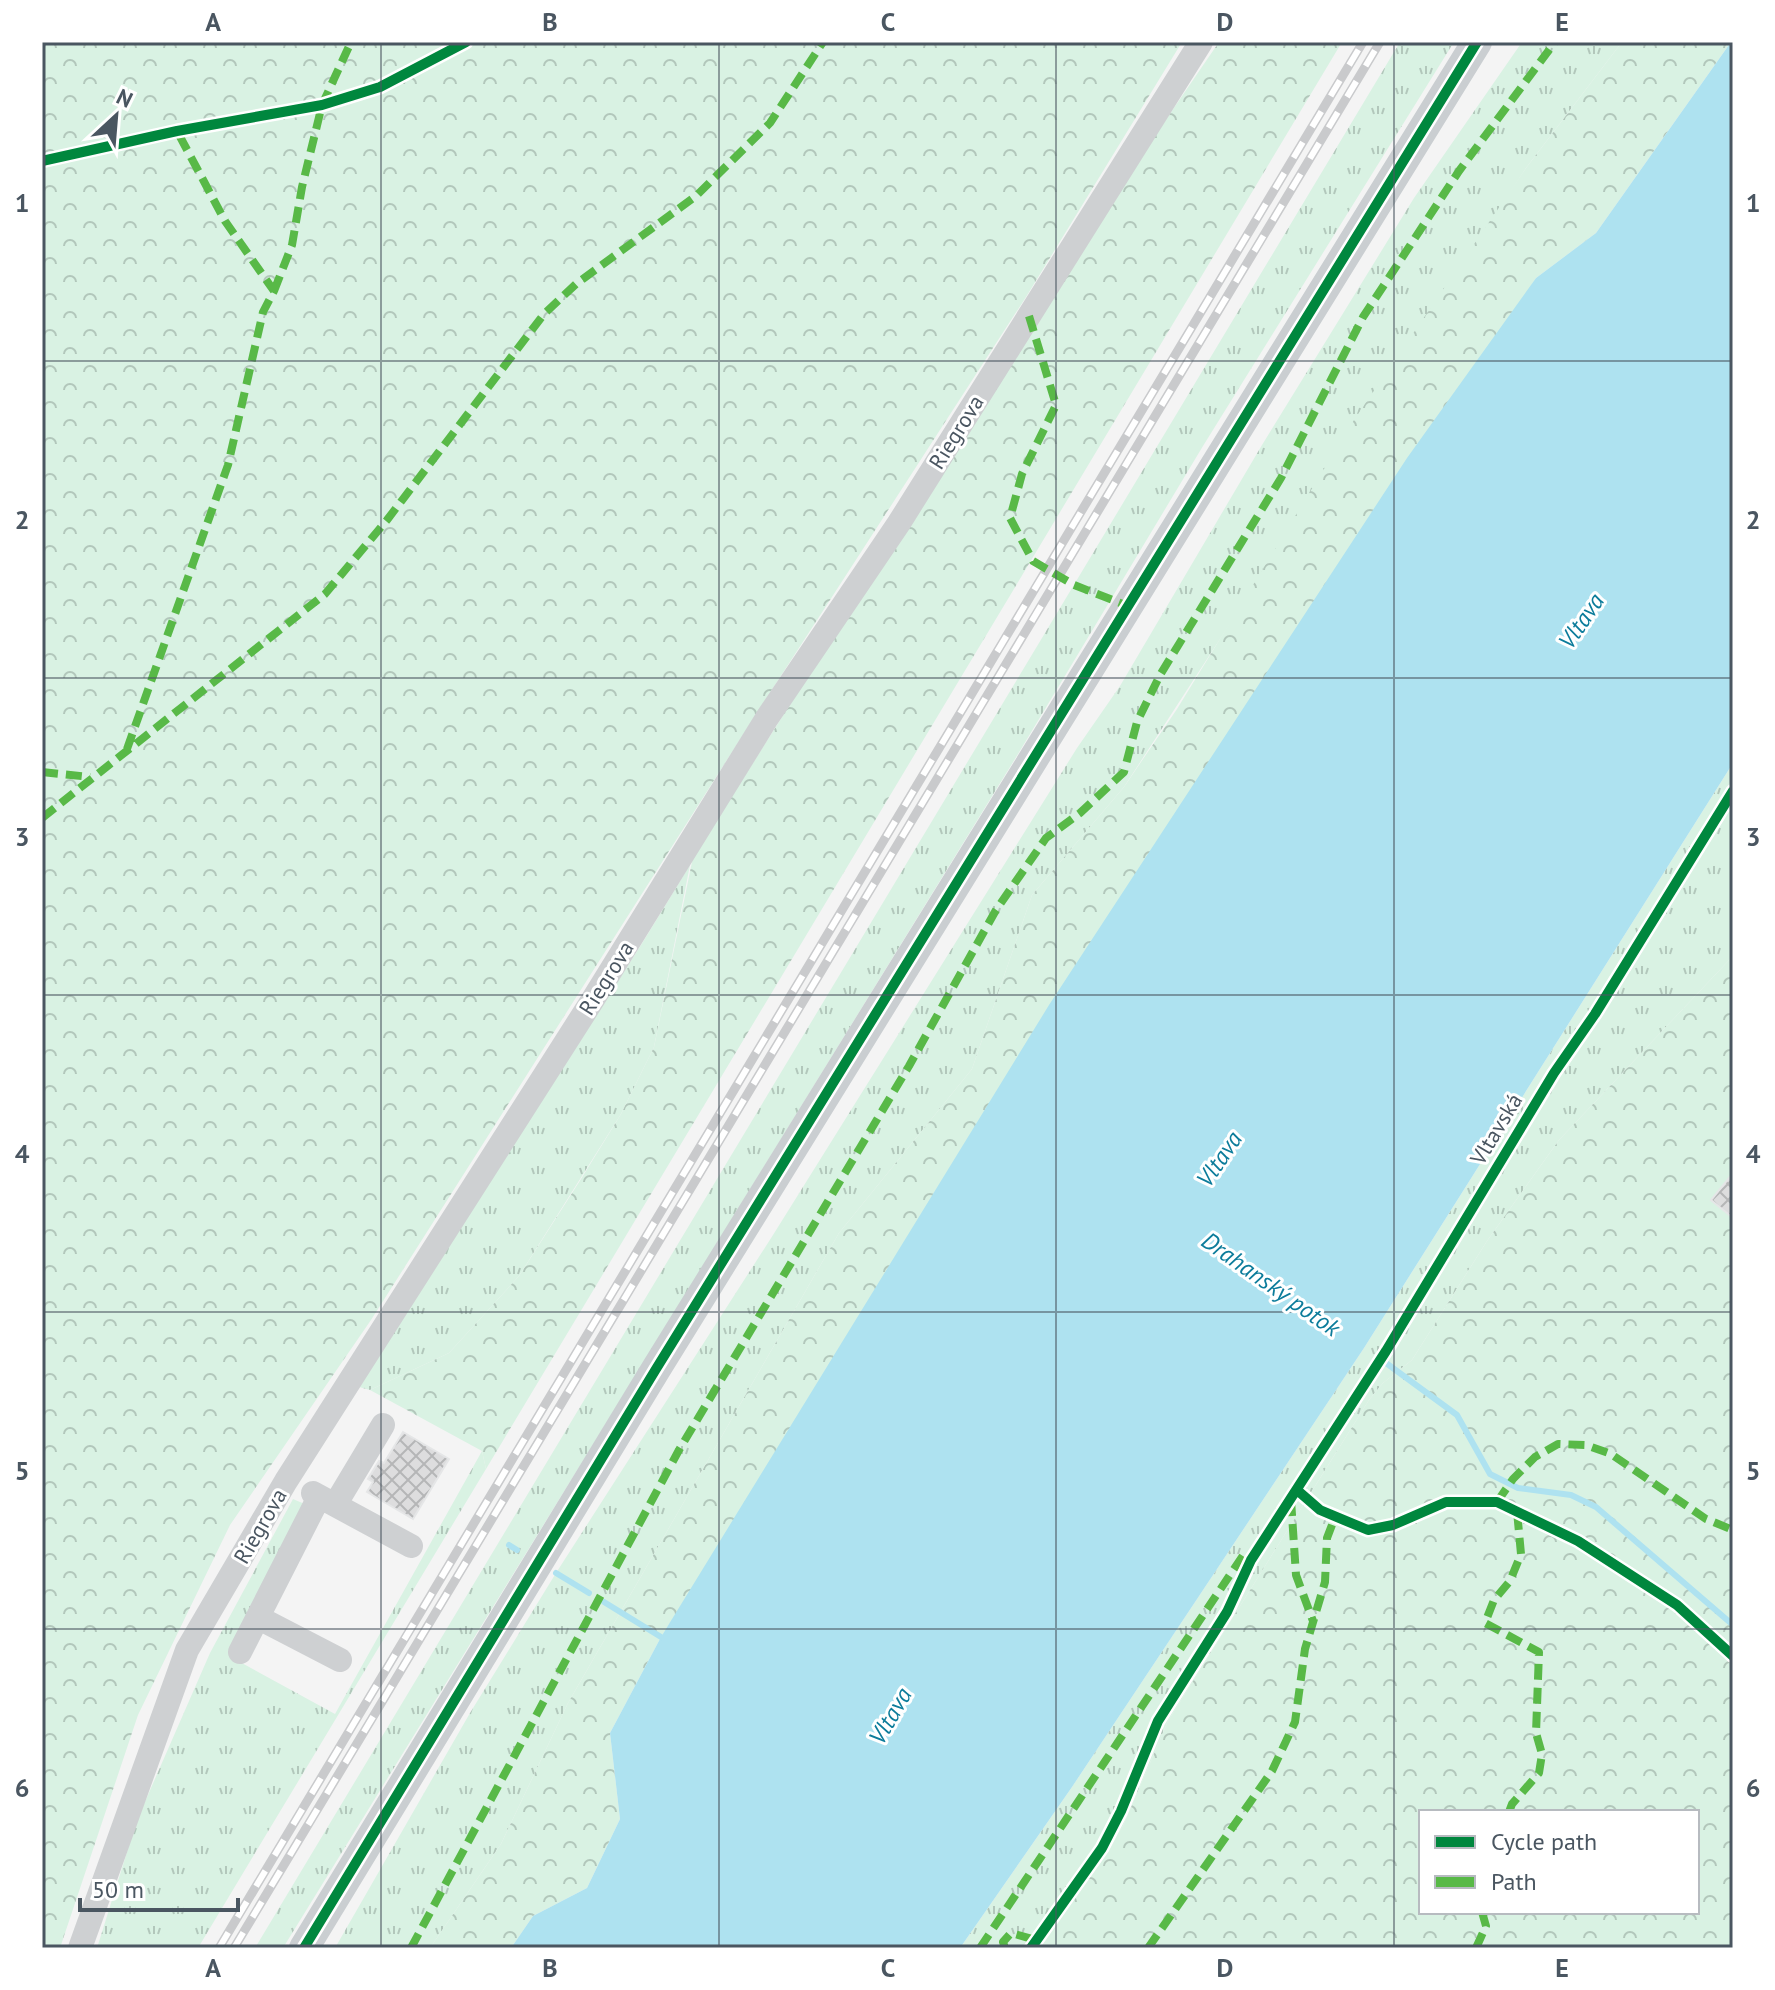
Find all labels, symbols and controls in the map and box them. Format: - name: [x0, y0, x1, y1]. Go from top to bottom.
- text: A: [205, 5, 221, 38]
- text: B: [542, 5, 558, 38]
- text: C: [881, 5, 895, 38]
- text: D: [1217, 5, 1233, 38]
- text: E: [1555, 5, 1569, 38]
- north arrow: [76, 76, 156, 156]
- text: N: [112, 82, 137, 114]
- text: 1: [15, 186, 29, 219]
- text: 1: [1746, 186, 1760, 219]
- street label: Riegrova: [922, 390, 990, 474]
- text: 2: [15, 503, 29, 536]
- text: 2: [1746, 503, 1760, 536]
- water label: Vltava: [1551, 587, 1611, 655]
- text: 3: [15, 820, 29, 853]
- text: 3: [1746, 820, 1760, 853]
- street label: Riegrova: [572, 936, 640, 1020]
- street label: Vltavská: [1463, 1088, 1528, 1171]
- water label: Vltava: [1189, 1125, 1249, 1193]
- text: 4: [15, 1137, 30, 1170]
- text: 4: [1746, 1137, 1761, 1170]
- water label: Drahanský potok: [1196, 1225, 1347, 1344]
- text: 5: [15, 1454, 29, 1487]
- text: 5: [1746, 1454, 1760, 1487]
- street label: Riegrova: [227, 1483, 293, 1569]
- water label: Vltava: [861, 1682, 919, 1750]
- text: 6: [15, 1771, 29, 1804]
- text: 6: [1746, 1771, 1760, 1804]
- legend: [1419, 1810, 1699, 1914]
- text: Cycle path: [1491, 1826, 1597, 1857]
- scale bar: [80, 1862, 238, 1912]
- text: Path: [1491, 1866, 1537, 1897]
- text: 50 m: [92, 1874, 144, 1905]
- text: A: [205, 1951, 221, 1984]
- text: B: [542, 1951, 558, 1984]
- text: C: [881, 1951, 895, 1984]
- text: D: [1217, 1951, 1233, 1984]
- text: E: [1555, 1951, 1569, 1984]

